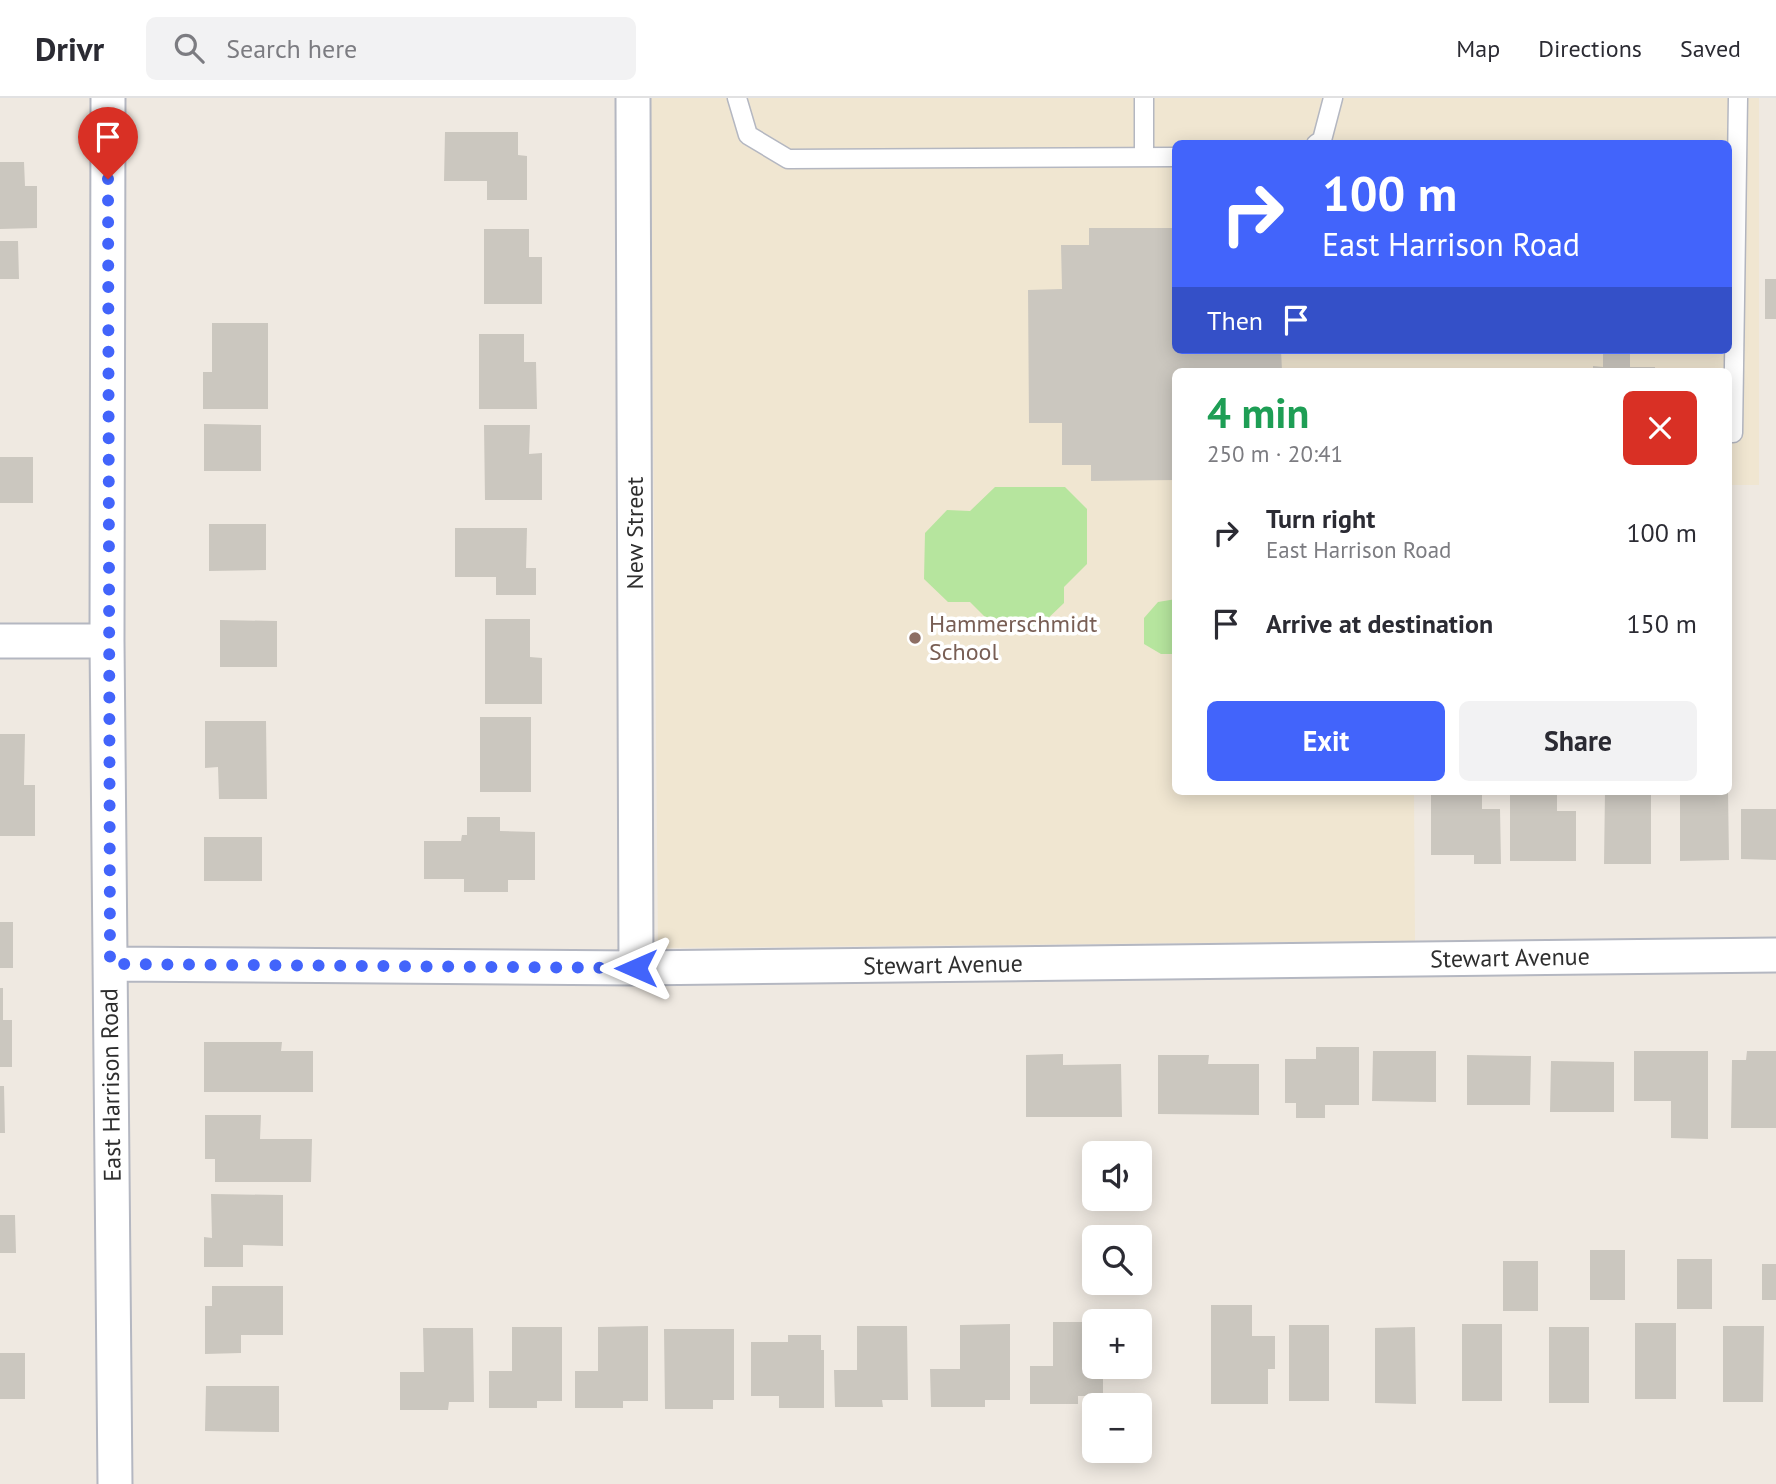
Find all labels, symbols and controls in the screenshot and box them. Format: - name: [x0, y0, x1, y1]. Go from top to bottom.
- search box: [146, 17, 636, 80]
- text: Drivr: [35, 27, 104, 70]
- icon: search: [170, 29, 208, 67]
- text: Search here: [226, 32, 357, 65]
- text: Map: [1456, 33, 1500, 64]
- text: Directions: [1538, 33, 1642, 64]
- text: Saved: [1680, 33, 1741, 64]
- pin: [78, 107, 138, 179]
- icon: arrive: [89, 118, 127, 156]
- text: 100 m: [1322, 161, 1457, 225]
- icon: right: [1207, 168, 1298, 259]
- text: East Harrison Road: [1322, 223, 1580, 265]
- icon: arrive: [1277, 301, 1315, 339]
- text: Then: [1207, 304, 1263, 337]
- text: 4 min: [1207, 385, 1309, 440]
- button: close: [1623, 391, 1697, 465]
- text: 250 m · 20:41: [1207, 439, 1343, 468]
- street label: New Street: [619, 477, 650, 589]
- text: Turn right: [1266, 502, 1375, 535]
- icon: right: [1207, 514, 1245, 552]
- text: 100 m: [1626, 516, 1697, 549]
- text: East Harrison Road: [1266, 535, 1451, 564]
- icon: arrive: [1207, 605, 1245, 643]
- text: Arrive at destination: [1266, 607, 1493, 640]
- text: 150 m: [1626, 607, 1697, 640]
- place label: Hammerschmidt School: [929, 608, 1097, 667]
- marker: Hammerschmidt School: [907, 630, 923, 646]
- button: Exit: [1207, 701, 1445, 781]
- button: Share: [1459, 701, 1697, 781]
- position arrow: [599, 931, 673, 1005]
- street label: Stewart Avenue: [1430, 941, 1590, 974]
- street label: Stewart Avenue: [863, 948, 1023, 981]
- street label: East Harrison Road: [93, 988, 128, 1182]
- map controls: [1082, 1141, 1152, 1463]
- button: sound: [1082, 1141, 1152, 1211]
- button: search: [1082, 1225, 1152, 1295]
- button: +: [1082, 1309, 1152, 1379]
- button: −: [1082, 1393, 1152, 1463]

